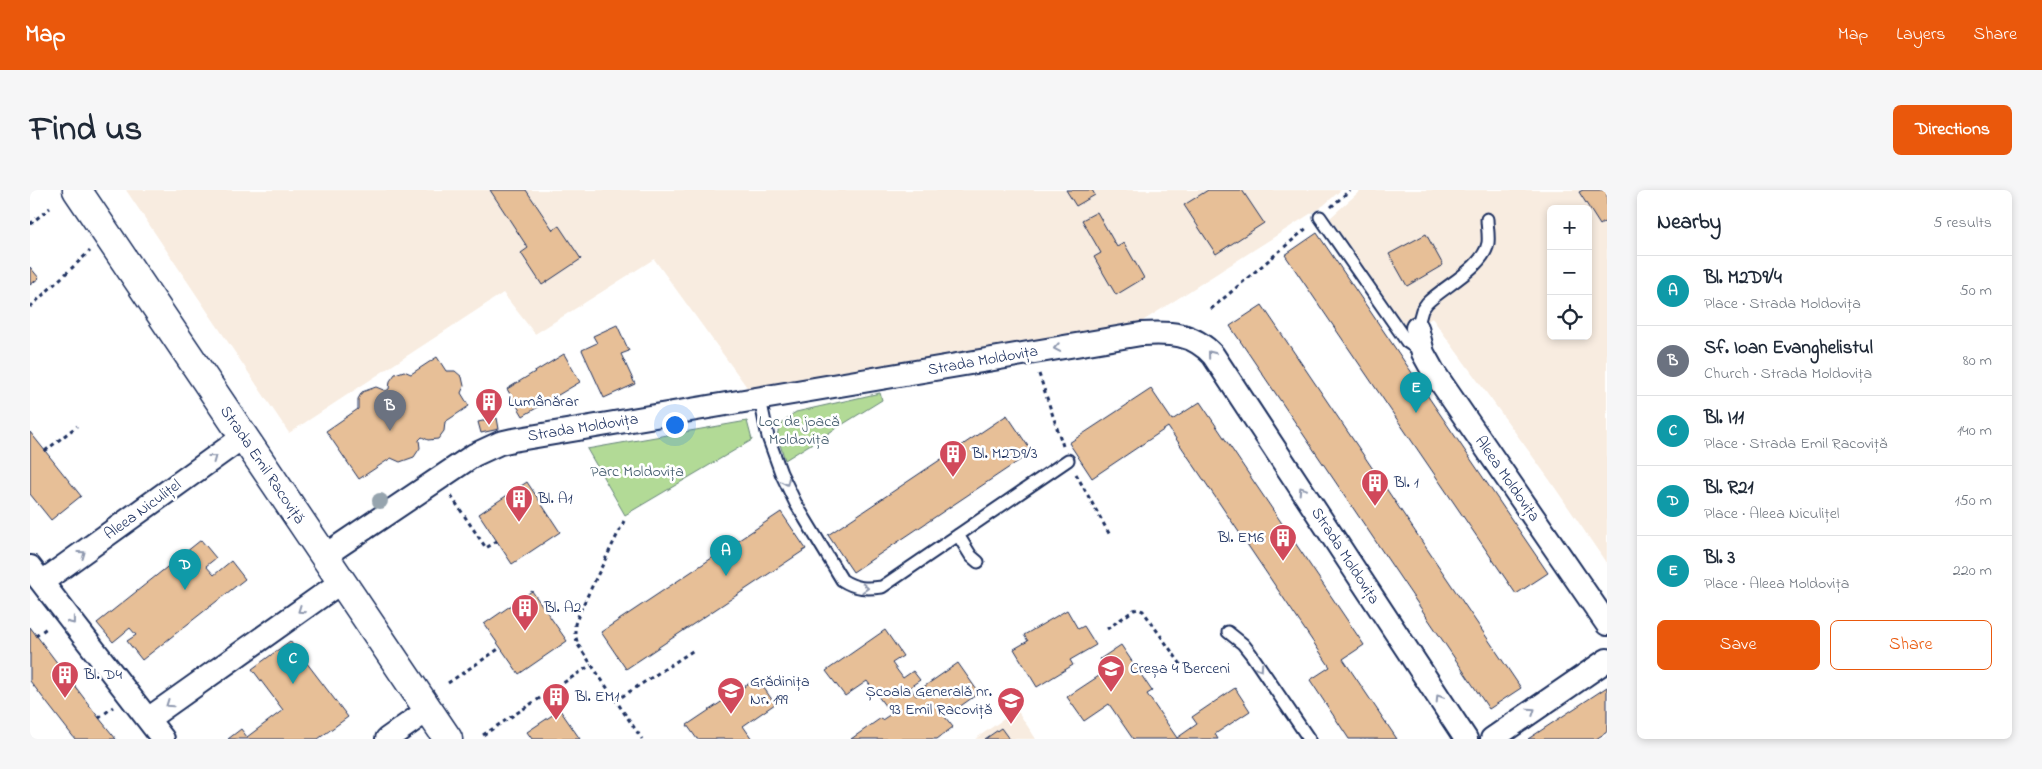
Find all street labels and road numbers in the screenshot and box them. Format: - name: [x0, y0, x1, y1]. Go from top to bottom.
- street label: Strada Moldovița: [926, 340, 1040, 382]
- street label: Strada Emil Racoviță: [213, 401, 311, 529]
- street label: Strada Moldovița: [526, 407, 640, 449]
- street label: Aleea Moldovița: [1468, 431, 1546, 527]
- street label: Aleea Niculițel: [99, 474, 187, 546]
- street label: Strada Moldovița: [1305, 503, 1385, 609]

